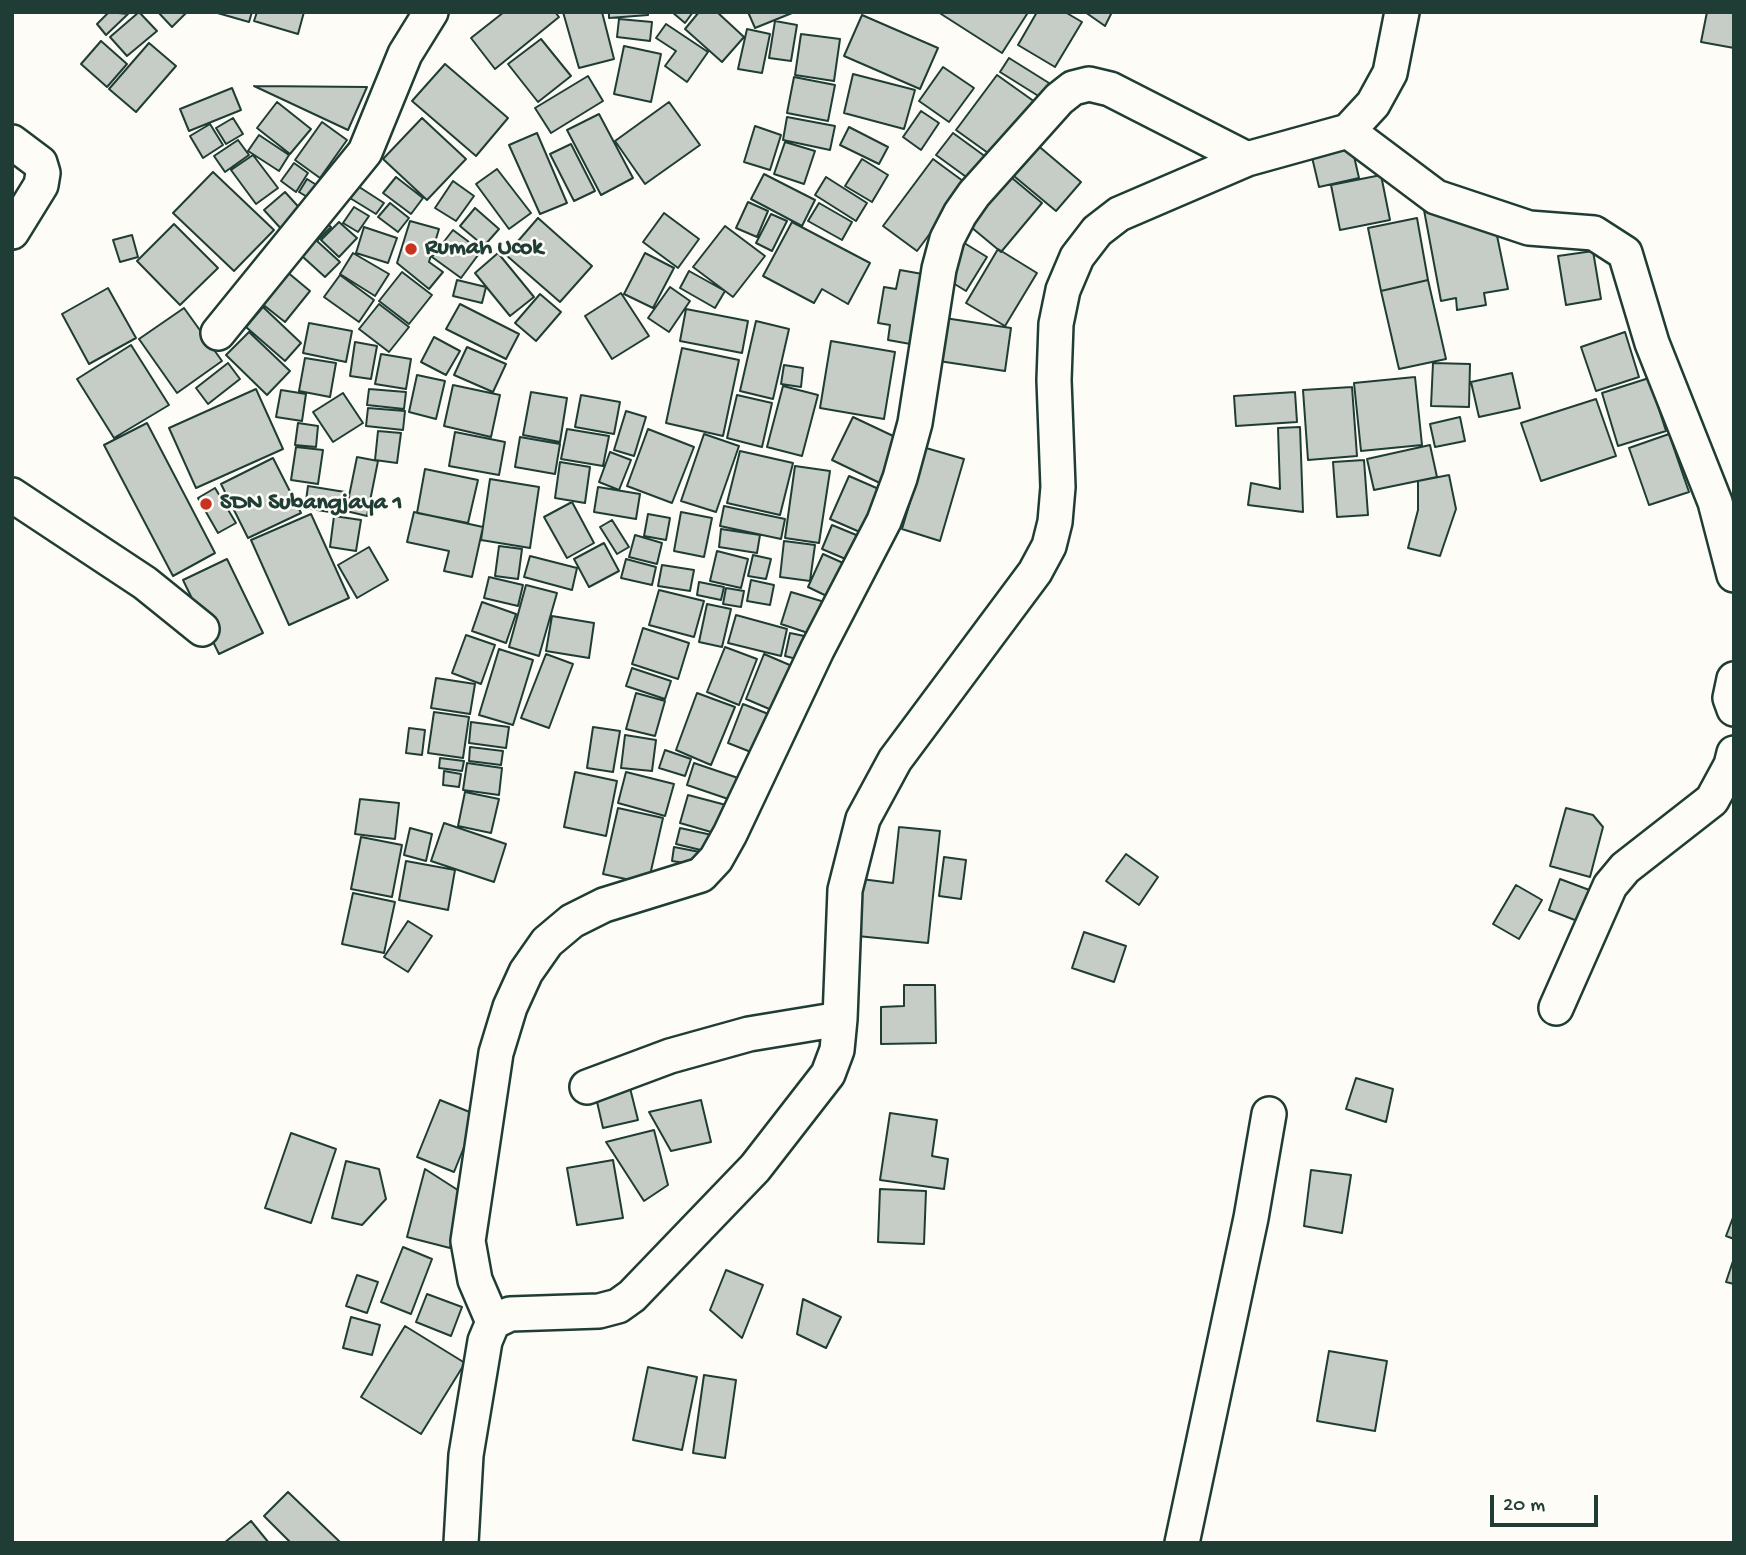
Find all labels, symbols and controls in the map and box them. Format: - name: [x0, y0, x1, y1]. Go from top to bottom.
- place label: Rumah Ucok: [425, 235, 543, 263]
- marker: Rumah Ucok: [403, 241, 419, 257]
- place label: SDN Subangjaya 1: [220, 490, 402, 518]
- marker: SDN Subangjaya 1: [198, 496, 214, 512]
- scale bar: [1494, 1482, 1602, 1526]
- text: 20 m: [1503, 1494, 1545, 1519]

